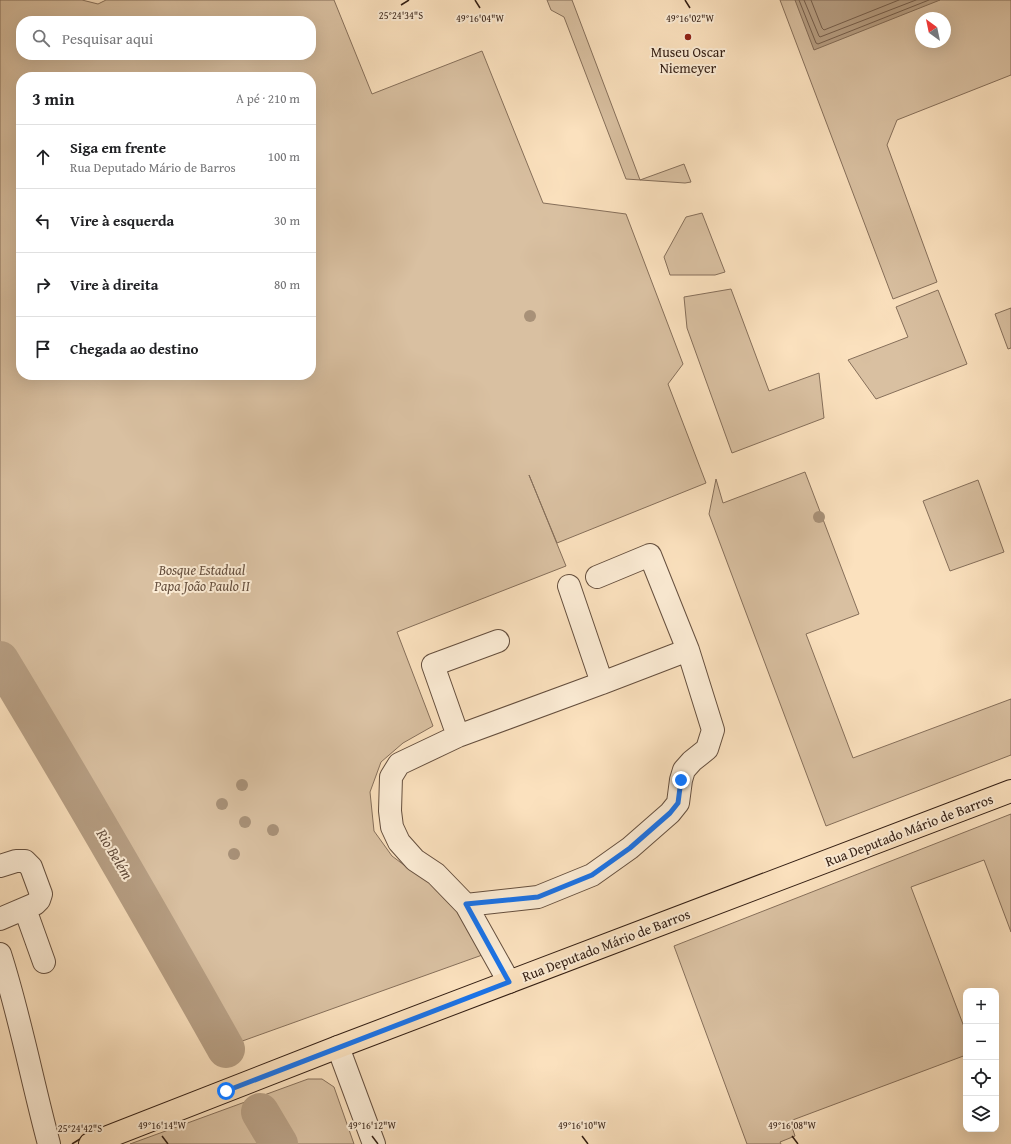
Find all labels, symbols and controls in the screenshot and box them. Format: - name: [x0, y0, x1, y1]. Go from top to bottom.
- text: 25°24'34"S: [379, 8, 423, 23]
- text: 49°16'04"W: [456, 11, 504, 26]
- text: 49°16'02"W: [666, 11, 714, 26]
- north arrow: [915, 12, 951, 48]
- search box: [16, 16, 316, 60]
- icon: search: [30, 27, 52, 49]
- text: Pesquisar aqui: [62, 28, 153, 49]
- marker: Museu Oscar Niemeyer: [683, 32, 693, 42]
- place label: Museu Oscar Niemeyer: [651, 42, 725, 78]
- text: 3 min: [32, 86, 74, 111]
- text: A pé · 210 m: [236, 89, 300, 108]
- text: Siga em frente: [70, 137, 166, 158]
- icon: ahead: [32, 146, 54, 168]
- text: 100 m: [268, 147, 300, 166]
- text: Rua Deputado Mário de Barros: [70, 158, 236, 177]
- icon: left: [32, 210, 54, 232]
- text: Vire à esquerda: [70, 210, 174, 231]
- text: 30 m: [274, 211, 300, 230]
- icon: right: [32, 274, 54, 296]
- text: Vire à direita: [70, 274, 158, 295]
- text: 80 m: [274, 275, 300, 294]
- icon: arrive: [32, 338, 54, 360]
- text: Chegada ao destino: [70, 338, 198, 359]
- park label: Bosque Estadual Papa João Paulo II: [153, 560, 251, 596]
- route end: [672, 771, 690, 789]
- street label: Rua Deputado Mário de Barros: [822, 789, 996, 871]
- water label: Rio Belém: [91, 824, 138, 883]
- street label: Rua Deputado Mário de Barros: [519, 904, 693, 986]
- map controls: [963, 988, 999, 1132]
- button: +: [963, 988, 999, 1024]
- button: −: [963, 1024, 999, 1060]
- button: locate: [963, 1060, 999, 1096]
- route start: [217, 1082, 235, 1100]
- button: layers: [963, 1096, 999, 1132]
- text: 49°16'14"W: [138, 1118, 186, 1133]
- text: 49°16'12"W: [348, 1118, 396, 1133]
- text: 49°16'10"W: [558, 1118, 606, 1133]
- text: 49°16'08"W: [768, 1118, 816, 1133]
- text: 25°24'42"S: [58, 1121, 102, 1136]

